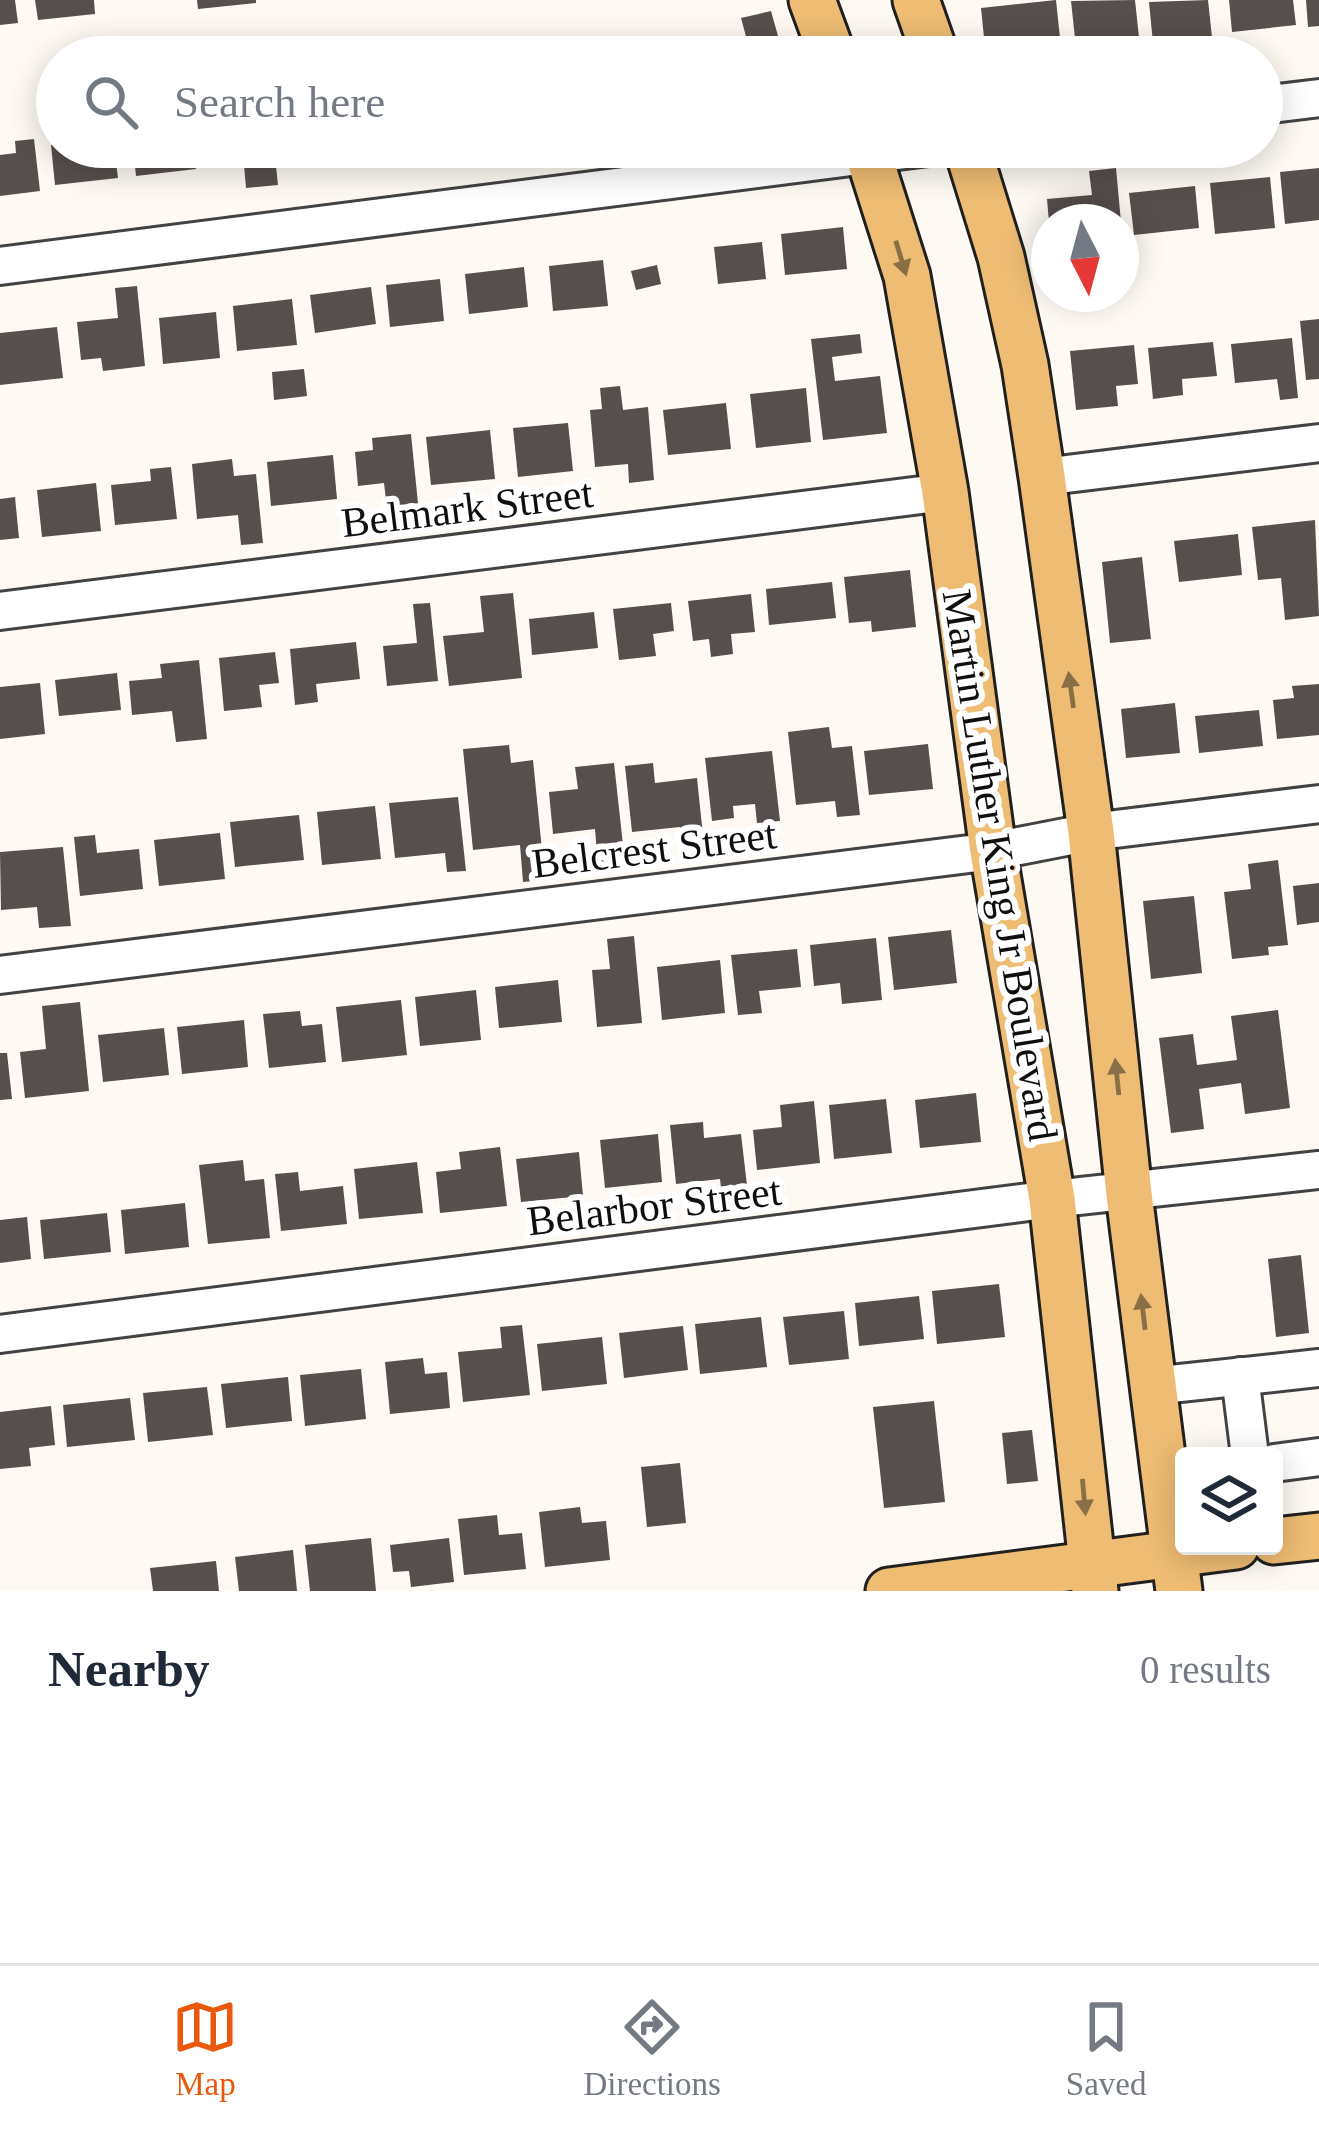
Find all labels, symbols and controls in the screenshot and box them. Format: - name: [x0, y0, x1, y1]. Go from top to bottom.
- search box: [36, 36, 1283, 168]
- icon: search: [78, 69, 144, 135]
- text: Search here: [174, 77, 385, 127]
- north arrow: [1031, 204, 1139, 312]
- one-way arrow: [893, 241, 912, 277]
- street label: Belmark Street: [339, 470, 596, 546]
- street label: Martin Luther King Jr Boulevard: [934, 586, 1066, 1144]
- one-way arrow: [1062, 671, 1081, 708]
- street label: Belcrest Street: [529, 811, 779, 887]
- one-way arrow: [1107, 1058, 1126, 1096]
- street label: Belarbor Street: [525, 1168, 784, 1244]
- one-way arrow: [1134, 1293, 1153, 1330]
- map controls: [1175, 1447, 1283, 1555]
- button: layers: [1175, 1447, 1283, 1555]
- one-way arrow: [1075, 1479, 1094, 1516]
- text: Nearby: [48, 1641, 209, 1697]
- text: 0 results: [1140, 1648, 1271, 1691]
- tab: Map: [172, 1994, 238, 2103]
- tab: Directions: [583, 1994, 721, 2103]
- tab: Saved: [1066, 1994, 1147, 2103]

